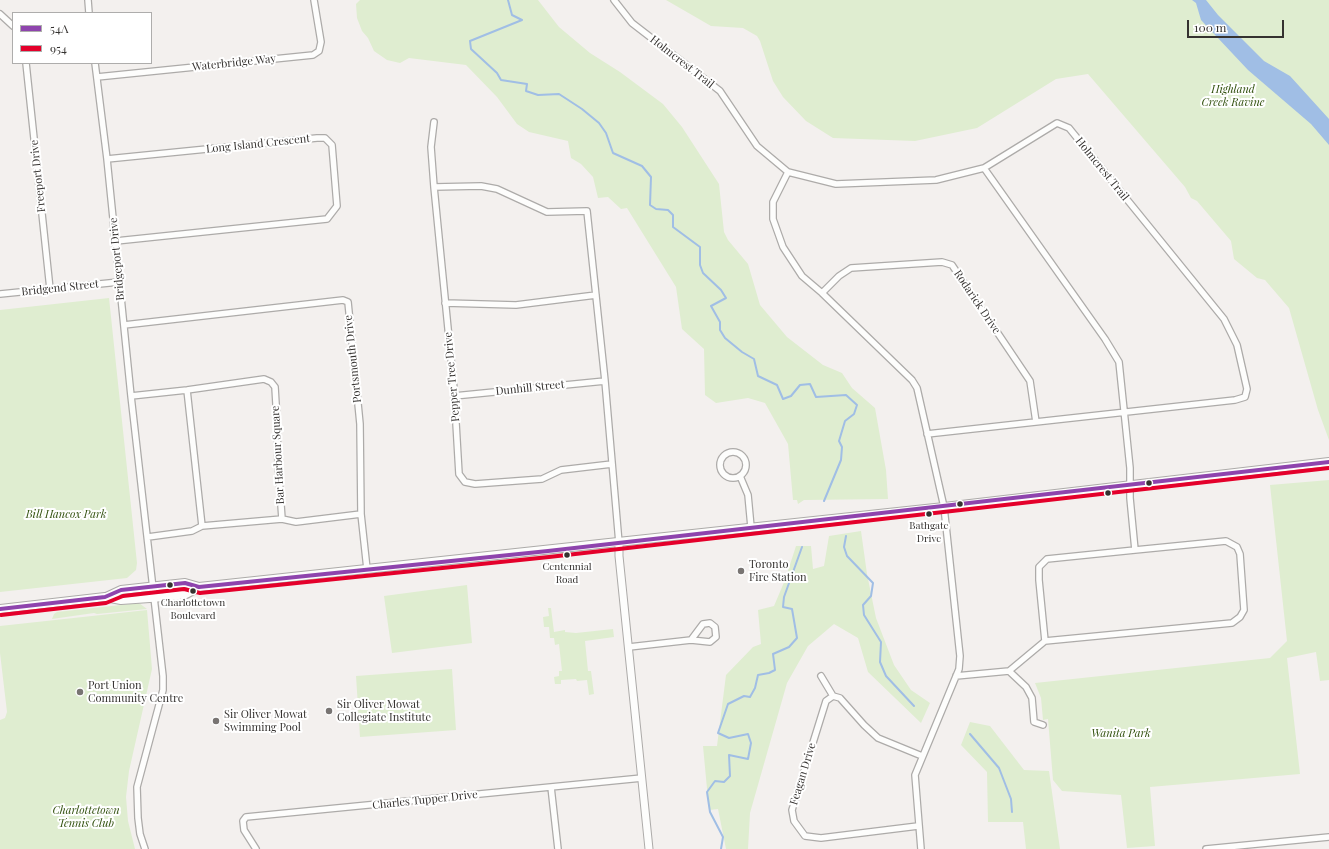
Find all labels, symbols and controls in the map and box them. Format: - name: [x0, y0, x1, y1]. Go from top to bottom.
- legend: [12, 12, 152, 64]
- scale bar: [1189, 12, 1286, 38]
- text: 100 m: [1194, 19, 1226, 35]
- text: 54A: [50, 20, 68, 36]
- street label: Holmcrest Trail: [647, 33, 717, 91]
- text: 954: [50, 40, 67, 56]
- street label: Waterbridge Way: [191, 52, 277, 74]
- park label: Highland Creek Ravine: [1201, 83, 1265, 109]
- street label: Long Island Crescent: [205, 132, 311, 156]
- street label: Holmcrest Trail: [1072, 135, 1132, 203]
- street label: Freeport Drive: [28, 139, 48, 213]
- street label: Bridgeport Drive: [107, 217, 127, 301]
- street label: Rodarick Drive: [951, 268, 1003, 336]
- street label: Bridgend Street: [21, 277, 99, 299]
- street label: Portsmouth Drive: [342, 314, 364, 404]
- street label: Pepper Tree Drive: [441, 332, 463, 422]
- street label: Dunhill Street: [495, 378, 565, 398]
- street label: Bar Harbour Square: [269, 405, 287, 505]
- unlabelled marker: [1144, 478, 1154, 488]
- unlabelled marker: [1103, 488, 1113, 498]
- unlabelled marker: [955, 499, 965, 509]
- park label: Bill Hancox Park: [26, 508, 106, 522]
- marker: Bathgate Drive: [924, 509, 934, 519]
- place label: Bathgate Drive: [909, 520, 949, 544]
- marker: Centennial Road: [562, 550, 572, 560]
- place label: Toronto Fire Station: [749, 558, 806, 584]
- place label: Centennial Road: [542, 561, 592, 584]
- marker: Toronto Fire Station: [736, 566, 746, 576]
- unlabelled marker: [165, 580, 175, 590]
- marker: Charlottetown Boulevard: [188, 586, 198, 596]
- place label: Charlottetown Boulevard: [161, 597, 225, 620]
- place label: Port Union Community Centre: [88, 679, 183, 705]
- marker: Port Union Community Centre: [75, 687, 85, 697]
- place label: Sir Oliver Mowat Collegiate Institute: [337, 698, 431, 724]
- marker: Sir Oliver Mowat Collegiate Institute: [324, 706, 334, 716]
- place label: Sir Oliver Mowat Swimming Pool: [224, 708, 307, 734]
- marker: Sir Oliver Mowat Swimming Pool: [211, 716, 221, 726]
- park label: Wanita Park: [1091, 727, 1151, 741]
- street label: Feagan Drive: [787, 741, 819, 807]
- street label: Charles Tupper Drive: [372, 788, 478, 812]
- park label: Charlottetown Tennis Club: [52, 804, 120, 830]

